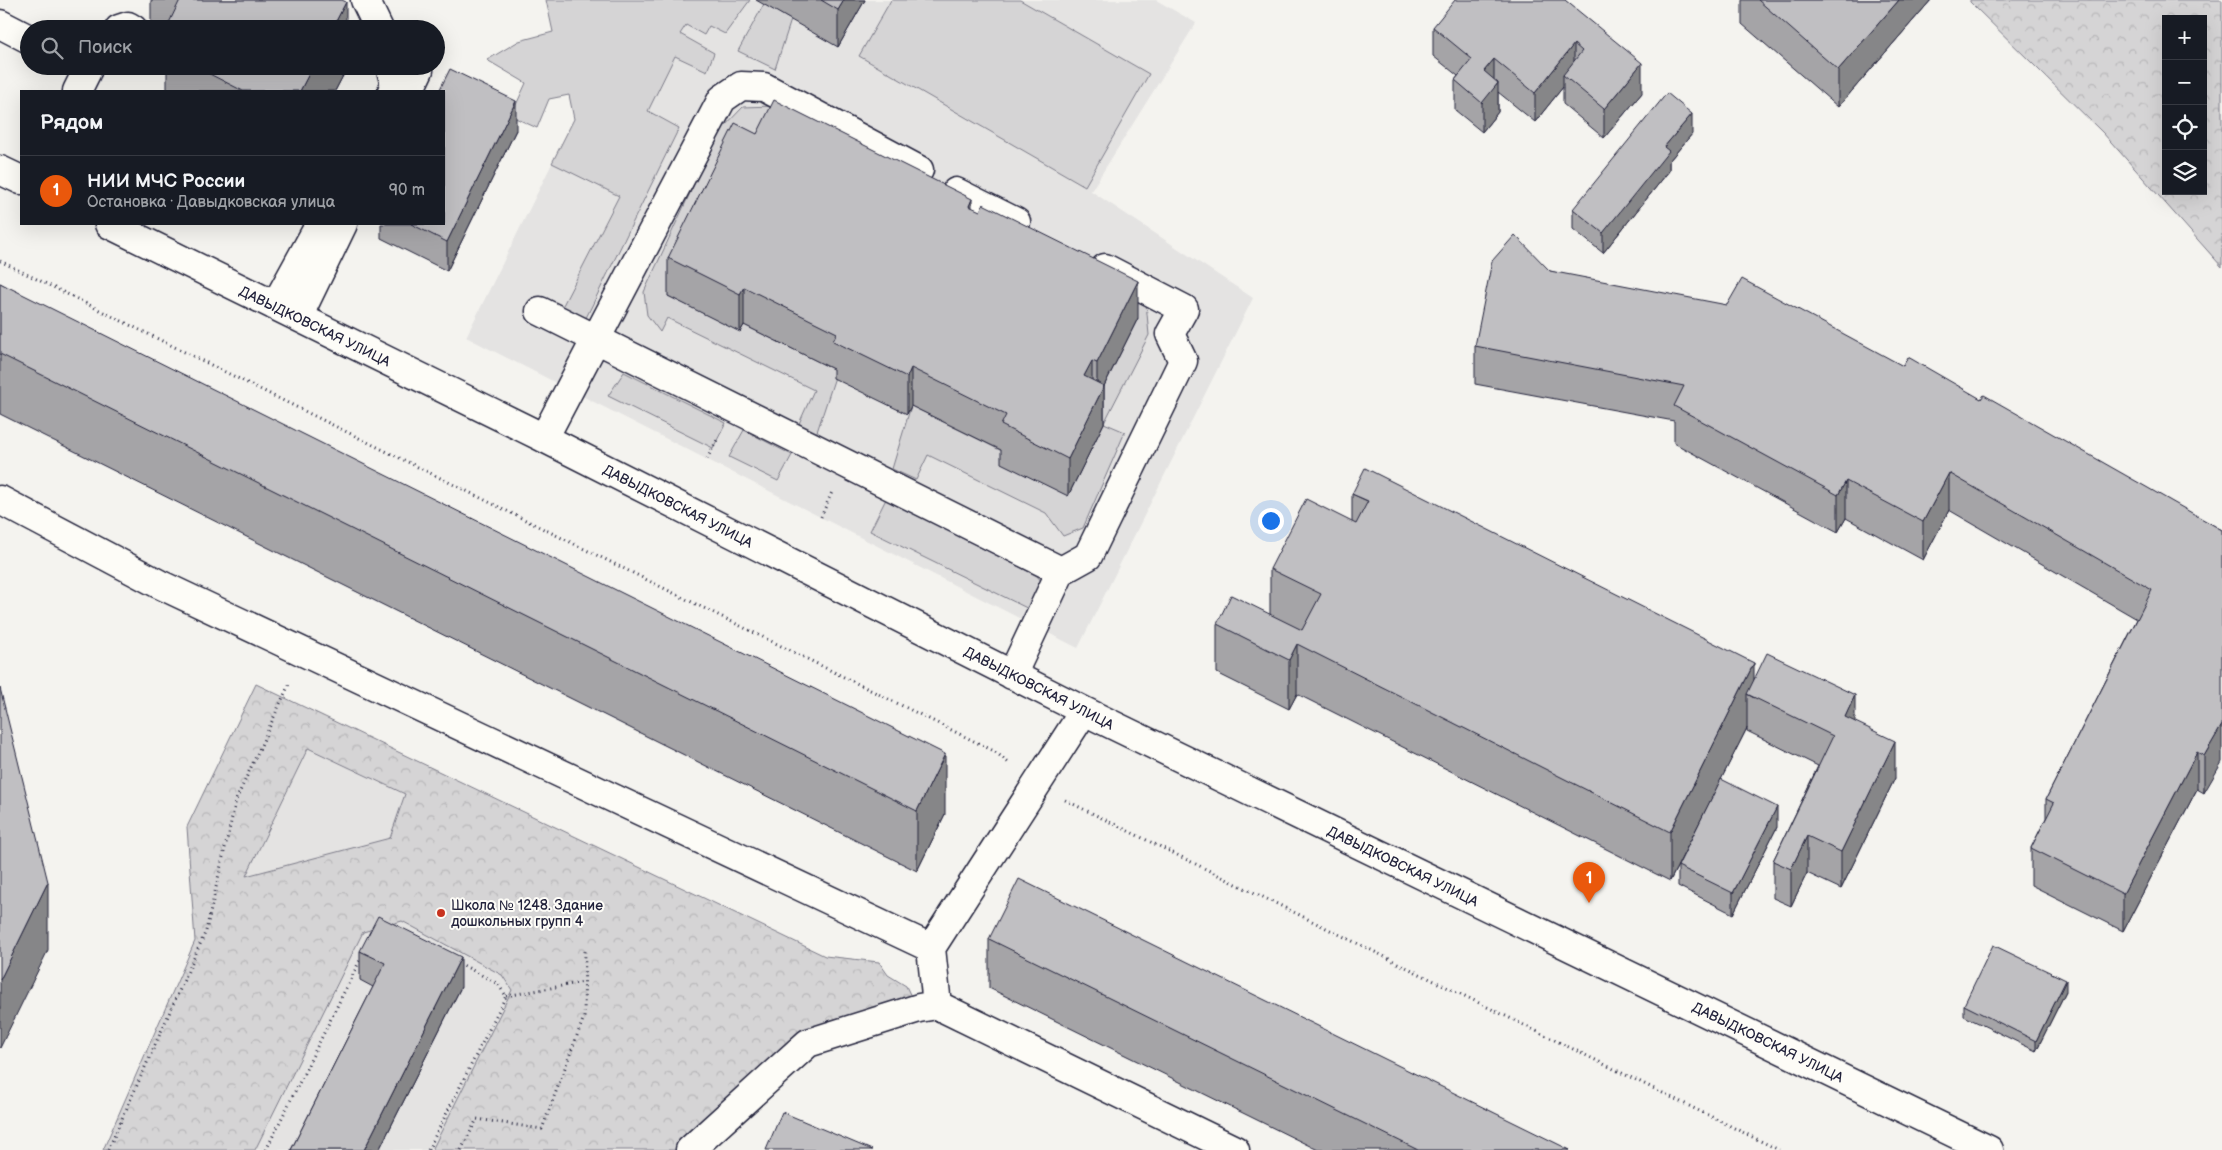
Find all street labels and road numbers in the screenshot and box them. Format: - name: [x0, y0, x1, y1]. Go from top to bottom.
- street label: ДАВЫДКОВСКАЯ УЛИЦА: [237, 282, 393, 371]
- street label: ДАВЫДКОВСКАЯ УЛИЦА: [600, 461, 756, 552]
- street label: ДАВЫДКОВСКАЯ УЛИЦА: [961, 643, 1117, 734]
- street label: ДАВЫДКОВСКАЯ УЛИЦА: [1325, 822, 1481, 911]
- street label: ДАВЫДКОВСКАЯ УЛИЦА: [1690, 998, 1846, 1087]

